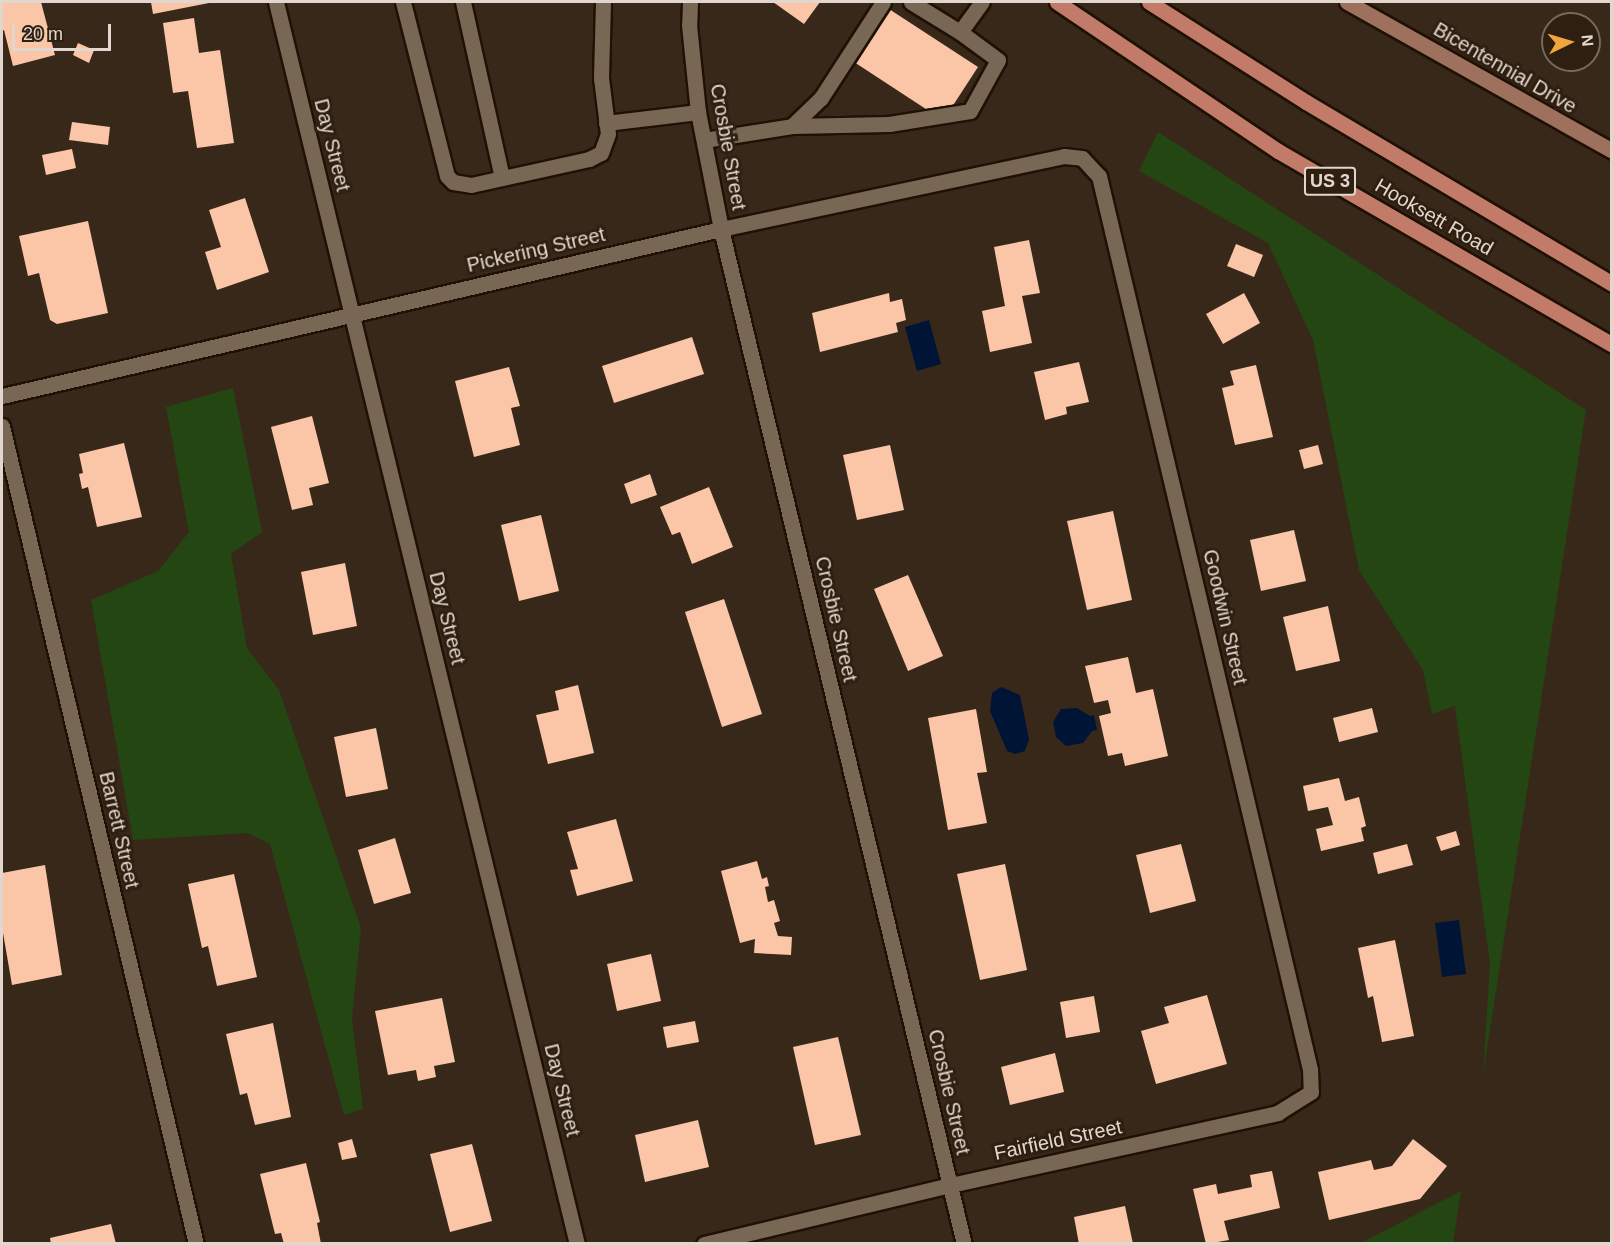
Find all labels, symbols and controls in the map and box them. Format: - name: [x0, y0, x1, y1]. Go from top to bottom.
- scale bar: [15, 12, 114, 50]
- north arrow: [1541, 12, 1601, 72]
- street label: Bicentennial Drive: [1429, 17, 1581, 119]
- text: 20 m: [23, 24, 63, 44]
- text: N: [1578, 34, 1596, 47]
- street label: Crosbie Street: [705, 82, 751, 212]
- street label: Day Street: [309, 96, 355, 194]
- road number: US 3: [1303, 166, 1357, 196]
- street label: Hooksett Road: [1371, 174, 1497, 260]
- street label: Pickering Street: [465, 222, 607, 278]
- street label: Goodwin Street: [1198, 547, 1252, 687]
- street label: Crosbie Street: [810, 554, 862, 684]
- street label: Day Street: [424, 569, 470, 667]
- street label: Barrett Street: [94, 769, 144, 891]
- street label: Crosbie Street: [923, 1027, 975, 1157]
- street label: Day Street: [539, 1041, 585, 1139]
- street label: Fairfield Street: [992, 1115, 1124, 1165]

